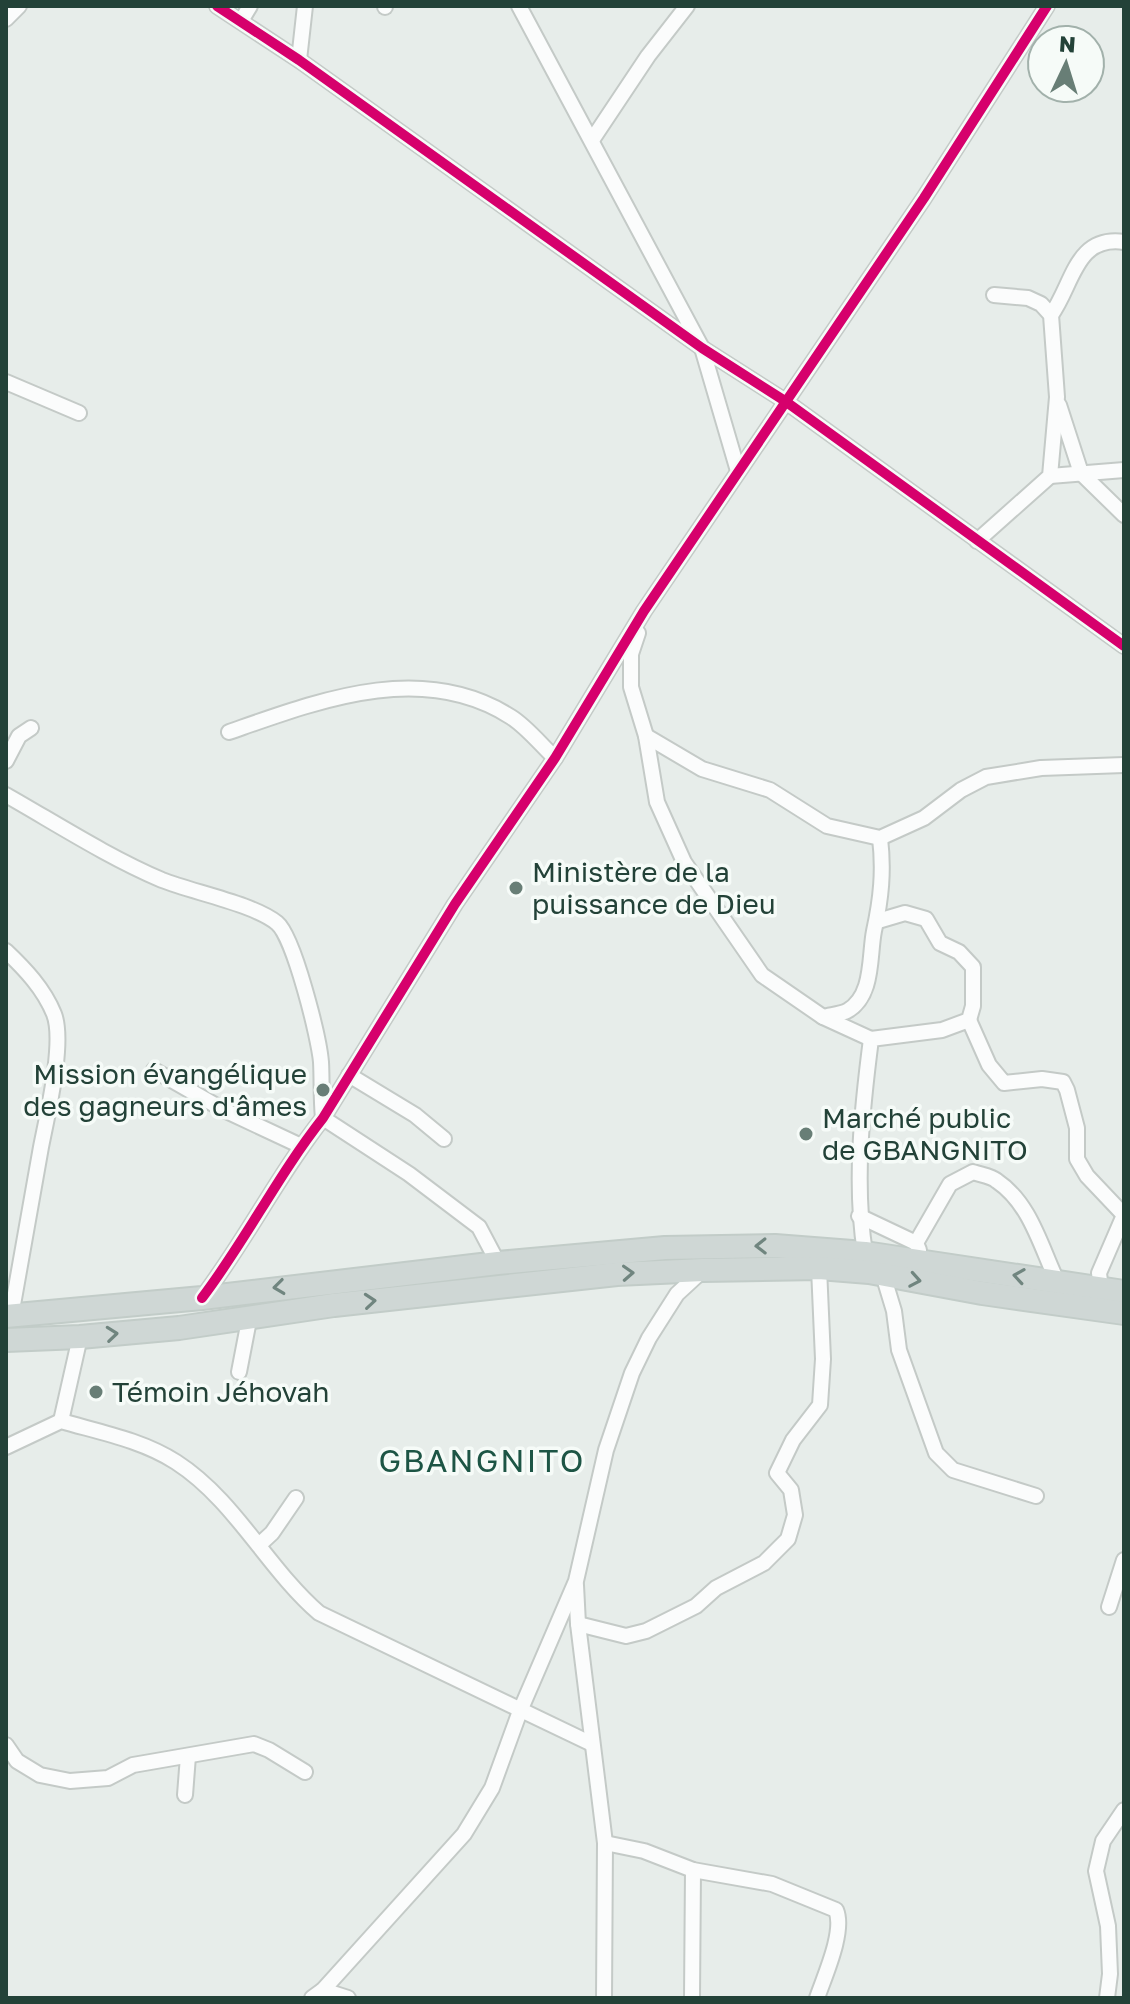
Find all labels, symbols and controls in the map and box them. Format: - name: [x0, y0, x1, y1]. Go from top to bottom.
- north arrow: [1026, 24, 1106, 104]
- text: N: [1058, 29, 1077, 58]
- place label: Ministère de la puissance de Dieu: [532, 855, 776, 920]
- marker: Ministère de la puissance de Dieu: [507, 879, 525, 897]
- place label: Mission évangélique des gagneurs d'âmes: [23, 1057, 307, 1122]
- marker: Mission évangélique des gagneurs d'âmes: [314, 1081, 332, 1099]
- place label: Marché public de GBANGNITO: [822, 1101, 1028, 1166]
- marker: Marché public de GBANGNITO: [797, 1125, 815, 1143]
- one-way arrow: [754, 1237, 767, 1255]
- one-way arrow: [622, 1265, 635, 1282]
- one-way arrow: [1012, 1269, 1026, 1286]
- one-way arrow: [908, 1270, 922, 1287]
- one-way arrow: [272, 1279, 285, 1296]
- one-way arrow: [364, 1293, 377, 1310]
- one-way arrow: [106, 1326, 119, 1343]
- place label: Témoin Jéhovah: [112, 1375, 330, 1408]
- marker: Témoin Jéhovah: [87, 1383, 105, 1401]
- district label: GBANGNITO: [379, 1441, 585, 1479]

